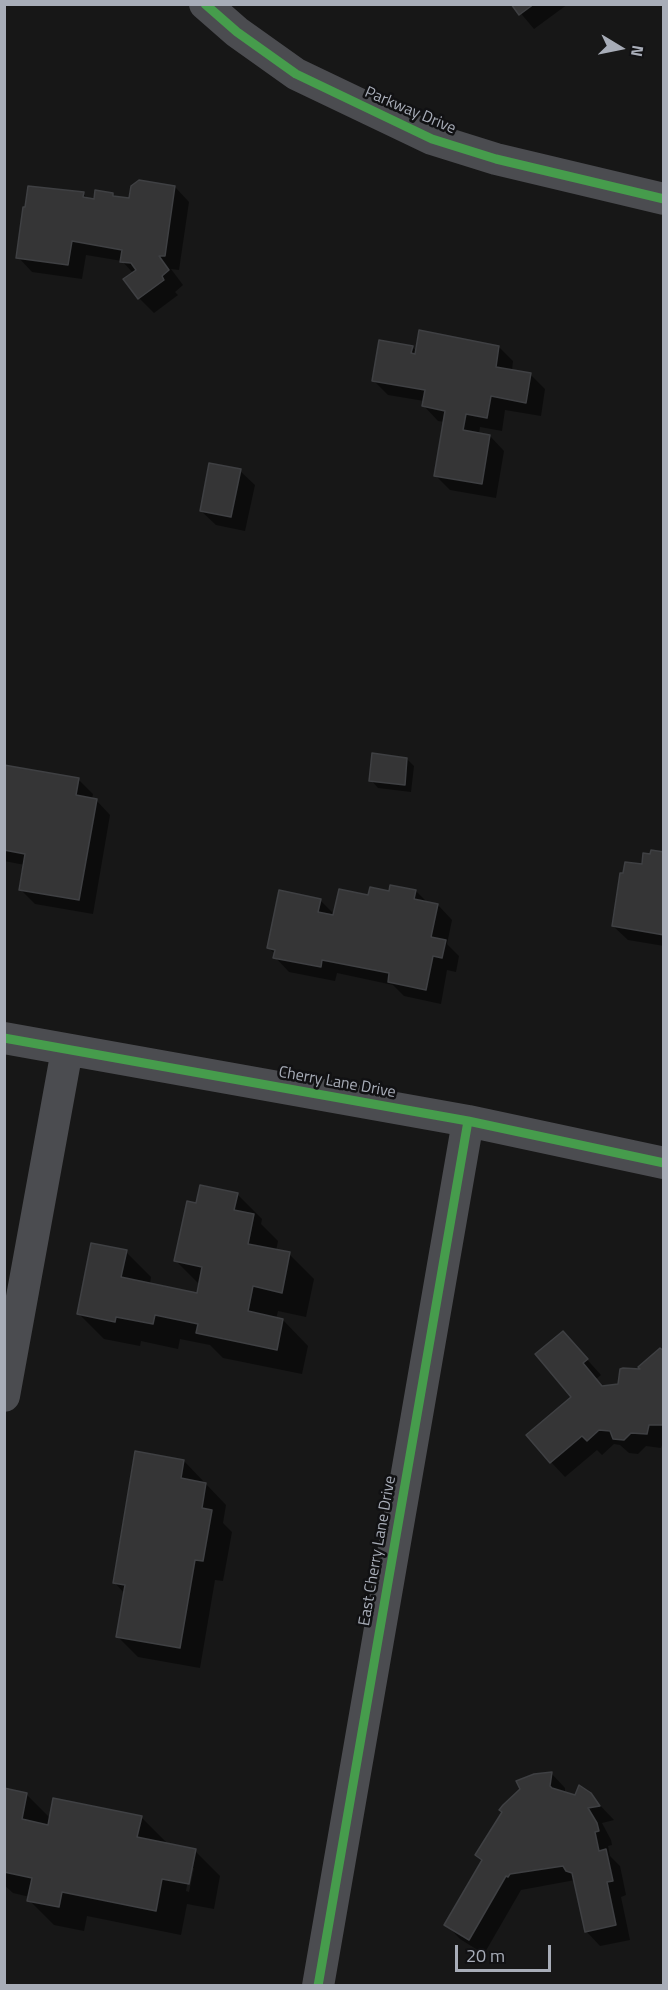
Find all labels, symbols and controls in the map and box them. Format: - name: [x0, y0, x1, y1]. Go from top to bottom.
- north arrow: [590, 18, 650, 78]
- text: N: [625, 44, 651, 59]
- street label: Parkway Drive: [362, 83, 458, 139]
- street label: Cherry Lane Drive: [277, 1063, 397, 1103]
- street label: East Cherry Lane Drive: [355, 1474, 401, 1628]
- scale bar: [458, 1933, 554, 1971]
- text: 20 m: [466, 1942, 505, 1969]

